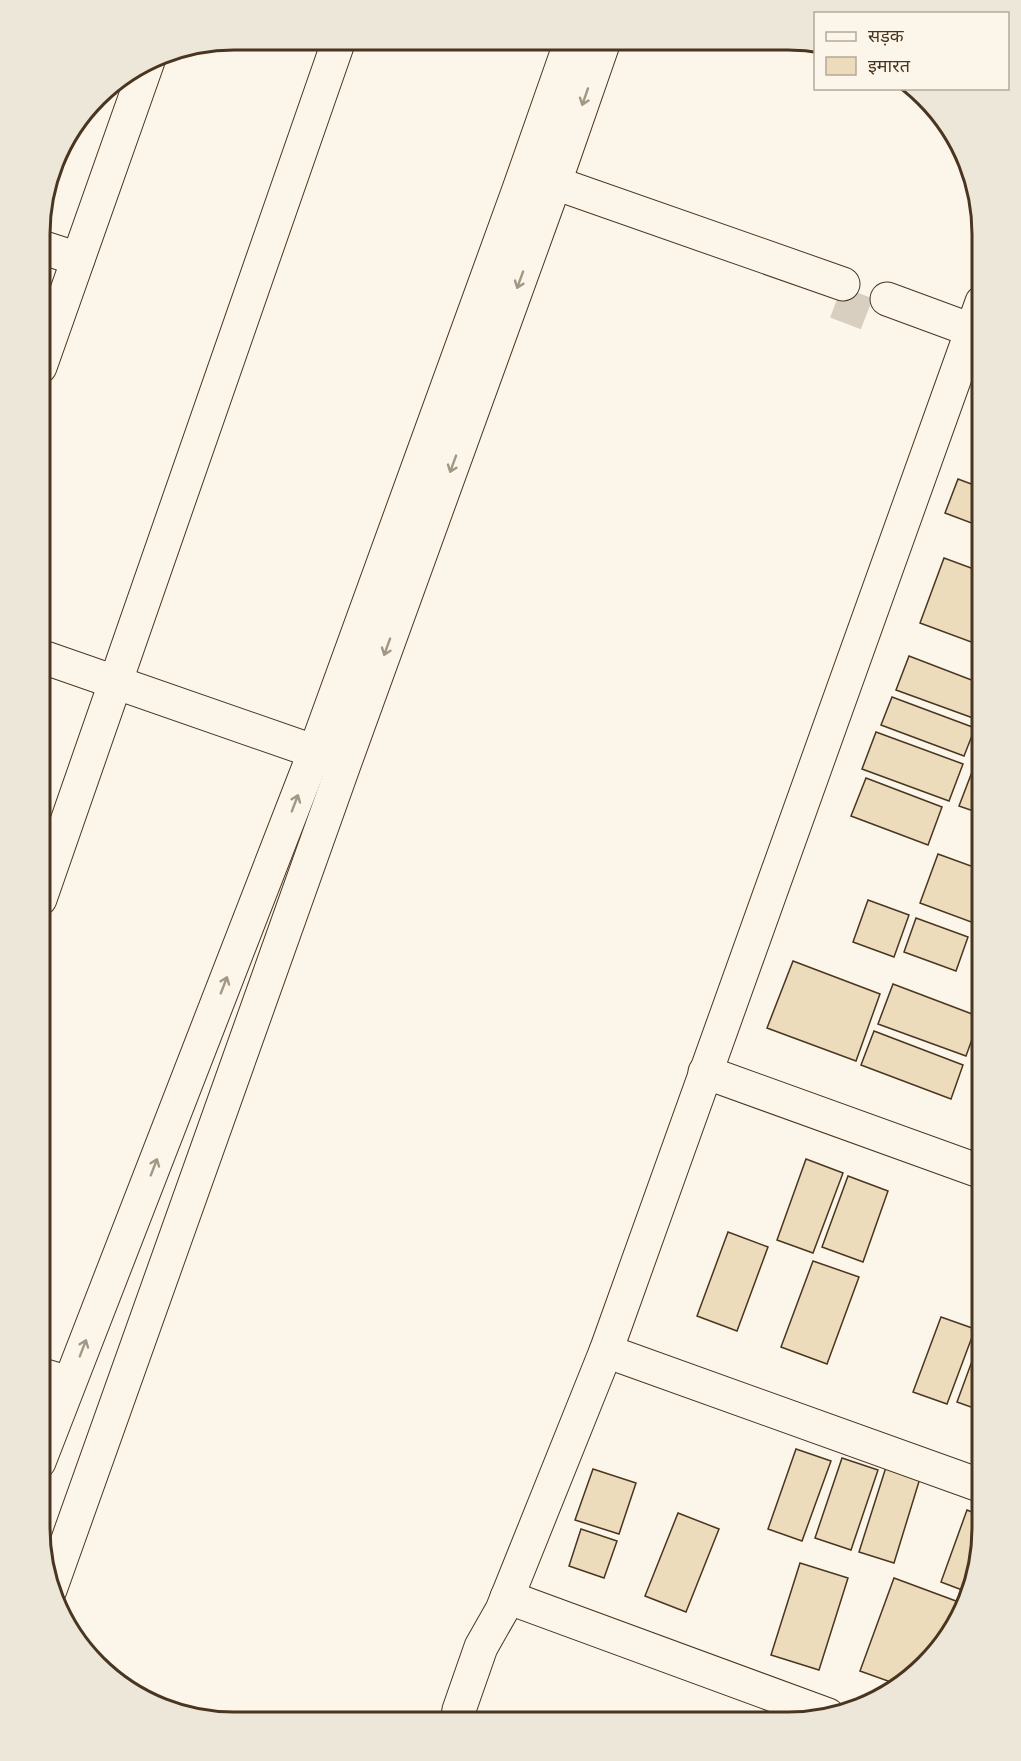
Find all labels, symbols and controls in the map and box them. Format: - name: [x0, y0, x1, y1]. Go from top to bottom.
- legend: [814, 12, 1009, 90]
- text: सड़क: [868, 24, 905, 46]
- text: इमारत: [868, 54, 911, 76]
- one-way arrow: [578, 87, 589, 106]
- one-way arrow: [513, 271, 524, 289]
- one-way arrow: [447, 454, 458, 473]
- one-way arrow: [380, 637, 391, 656]
- one-way arrow: [290, 794, 301, 813]
- one-way arrow: [219, 976, 230, 995]
- one-way arrow: [149, 1158, 160, 1176]
- one-way arrow: [78, 1340, 89, 1358]

